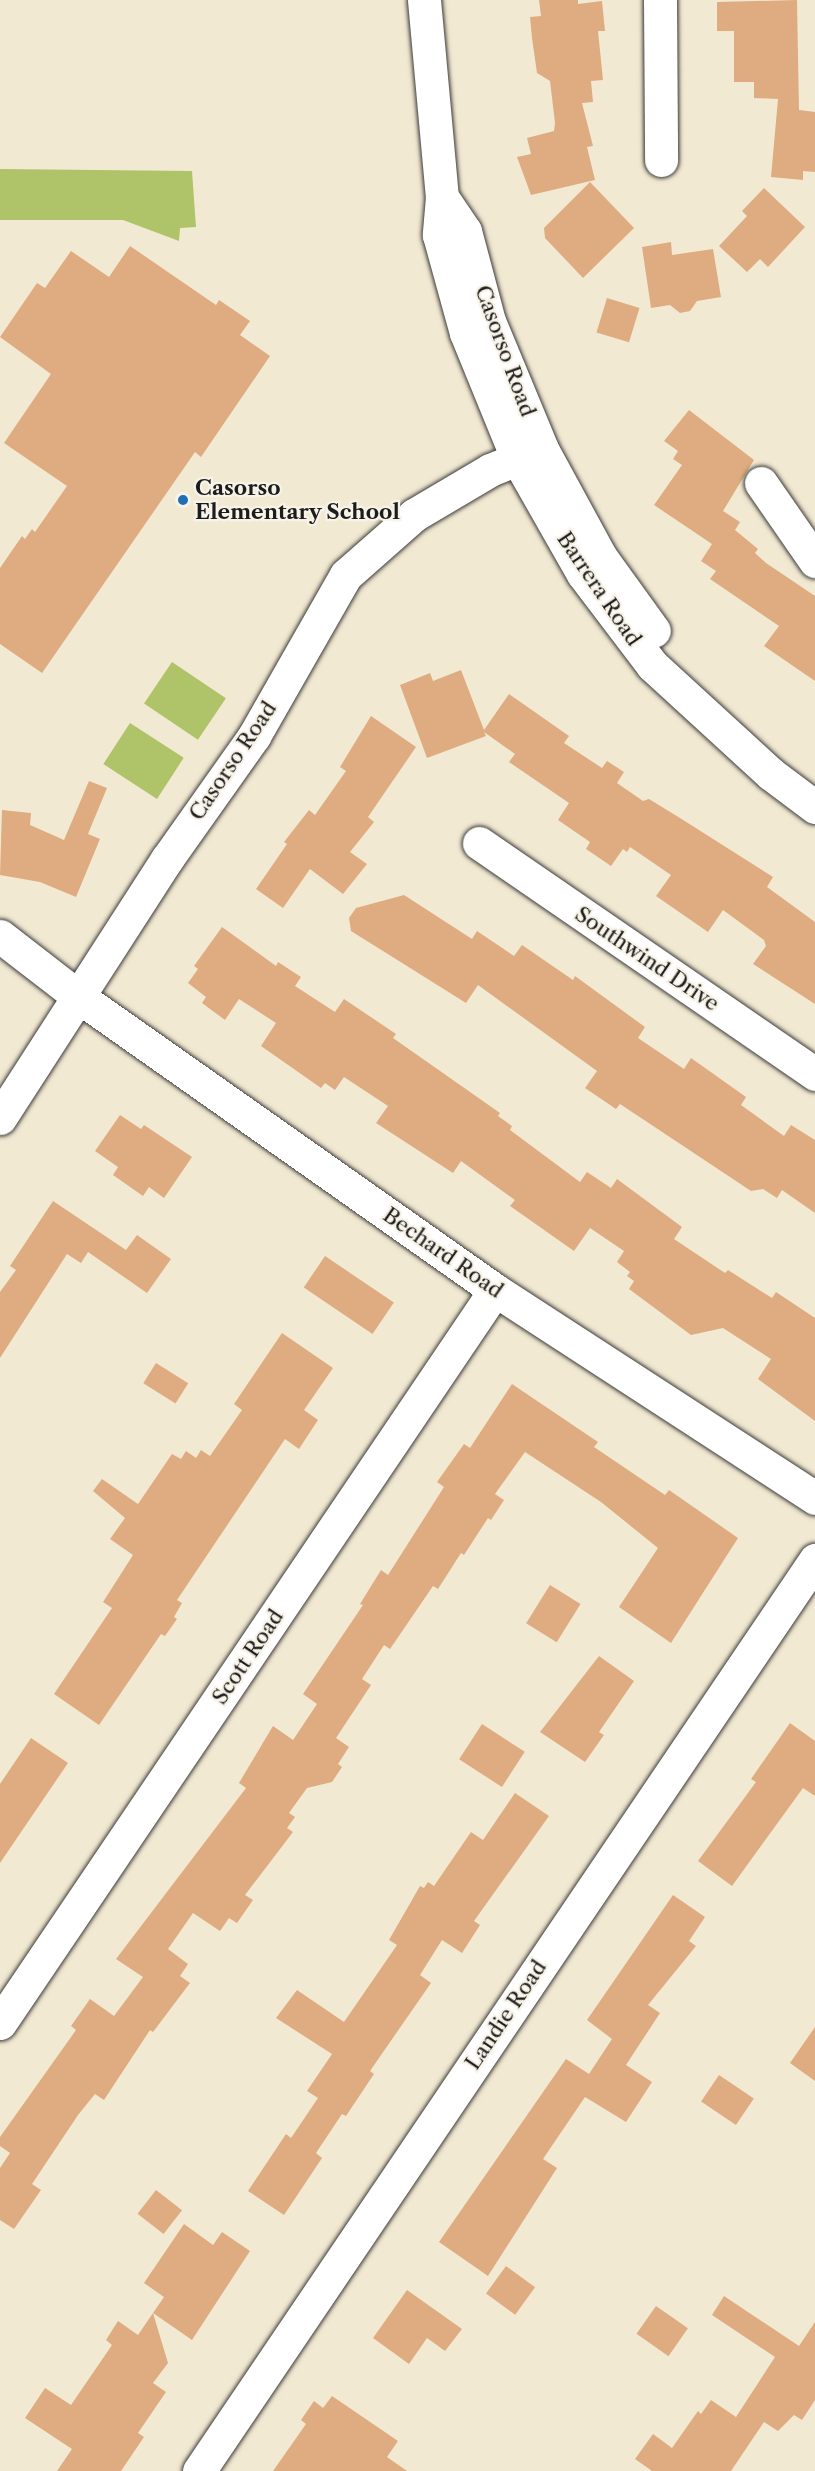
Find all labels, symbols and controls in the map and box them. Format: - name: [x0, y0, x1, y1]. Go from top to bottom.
- street label: Casorso Road: [470, 282, 540, 420]
- place label: Casorso Elementary School: [195, 475, 400, 525]
- marker: Casorso Elementary School: [176, 493, 190, 507]
- street label: Barrera Road: [552, 527, 646, 651]
- street label: Casorso Road: [184, 697, 282, 825]
- street label: Southwind Drive: [570, 902, 724, 1016]
- street label: Bechard Road: [378, 1202, 508, 1304]
- street label: Scott Road: [207, 1605, 289, 1709]
- street label: Landie Road: [460, 1956, 552, 2074]

